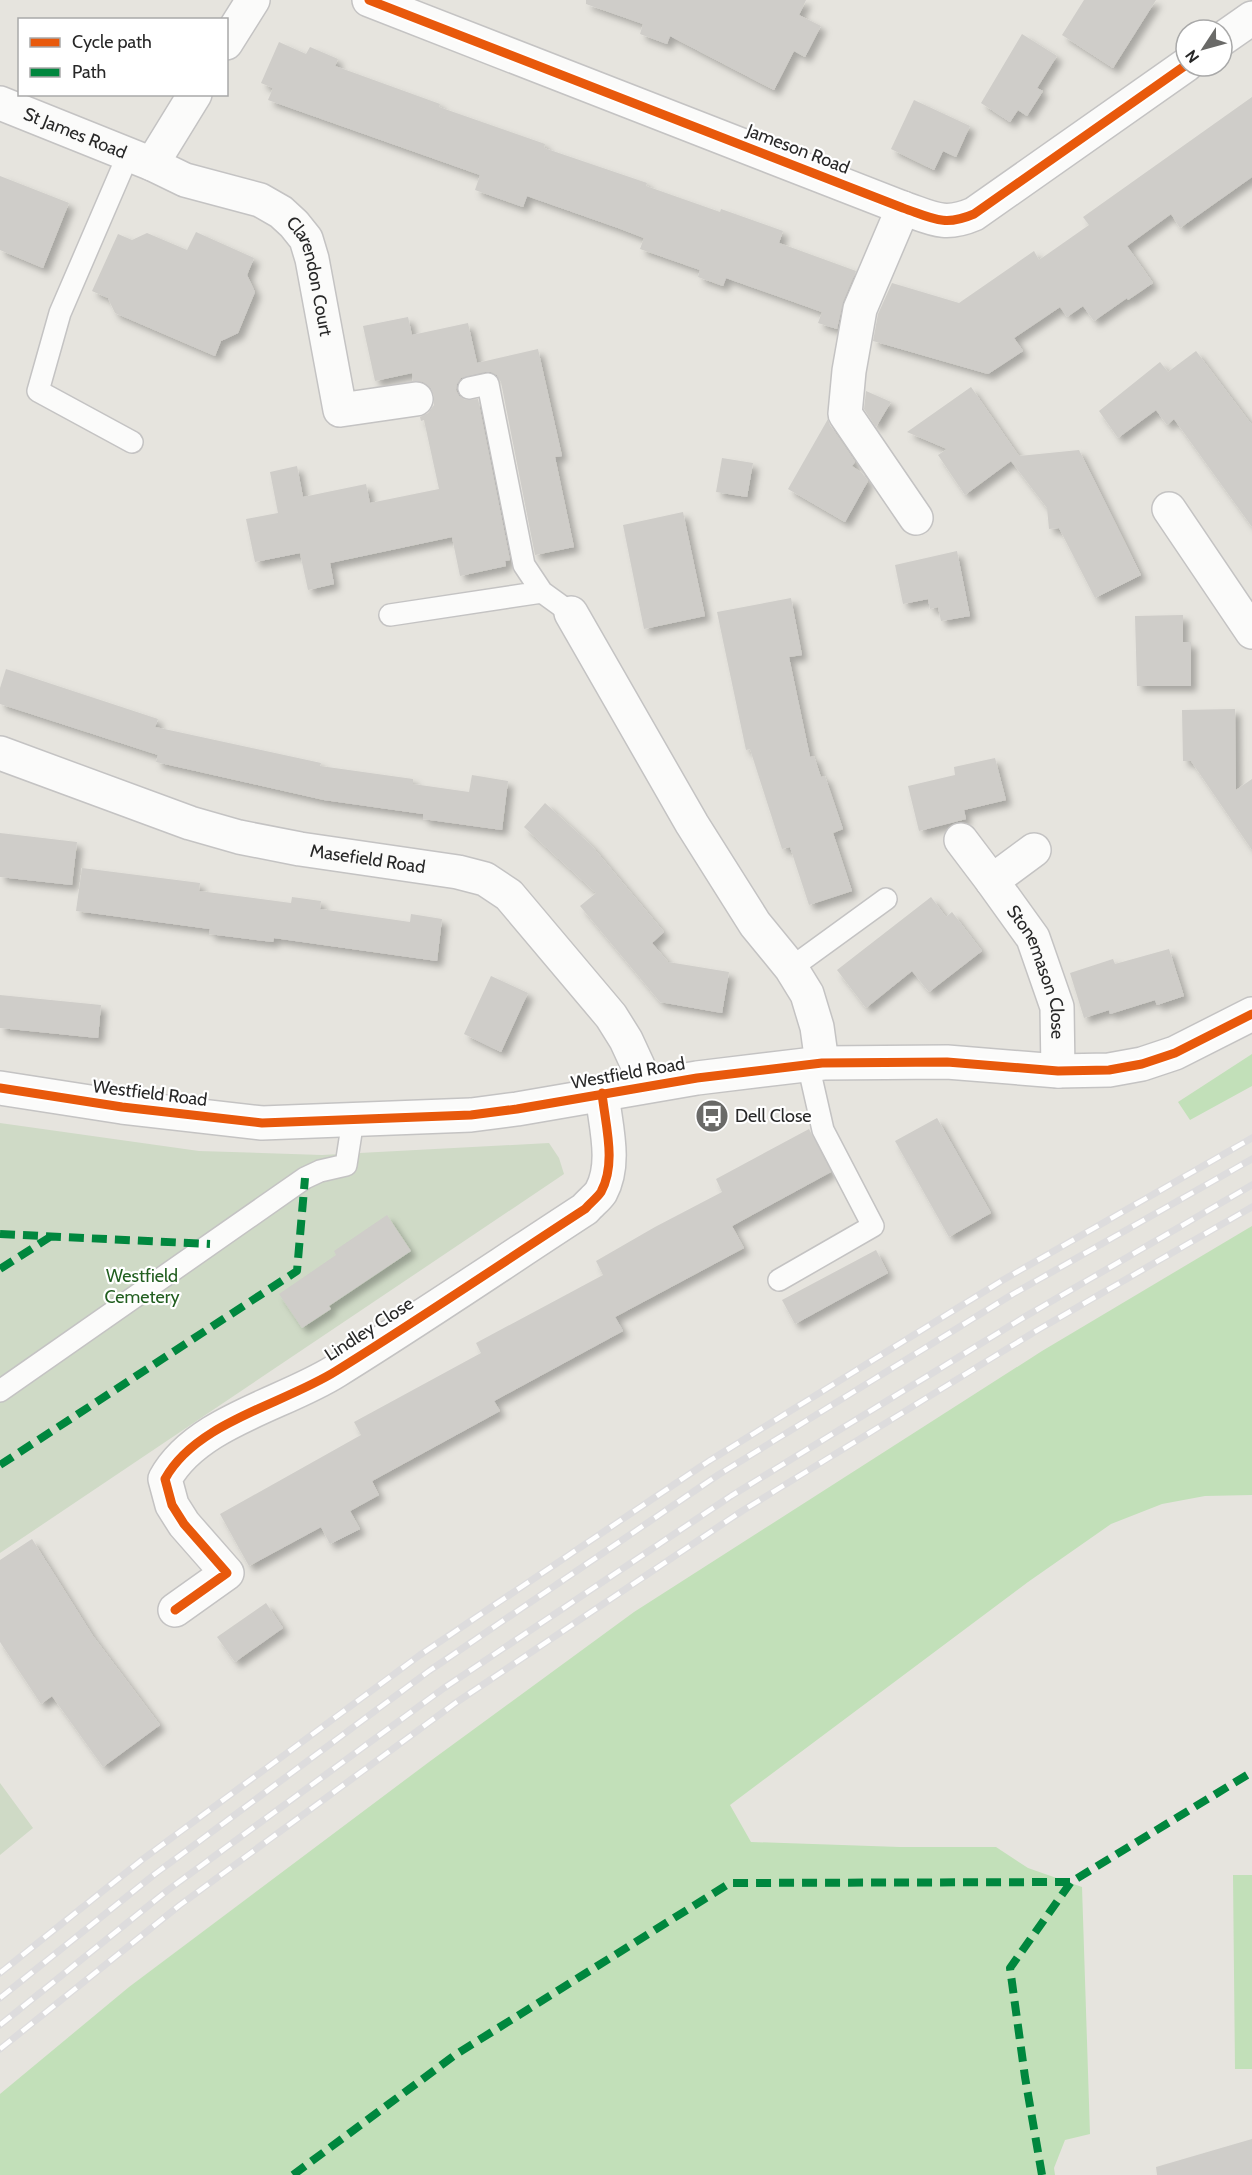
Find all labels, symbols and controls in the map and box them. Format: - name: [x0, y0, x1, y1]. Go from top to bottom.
- legend: [18, 18, 228, 96]
- north arrow: [1174, 18, 1234, 78]
- text: Cycle path: [72, 31, 152, 53]
- text: N: [1181, 46, 1203, 67]
- text: Path: [72, 61, 106, 83]
- street label: St James Road: [20, 103, 130, 164]
- street label: Jameson Road: [742, 119, 853, 179]
- street label: Clarendon Court: [282, 212, 337, 338]
- street label: Masefield Road: [309, 840, 427, 878]
- street label: Stonemason Close: [1002, 901, 1069, 1039]
- street label: Westfield Road: [569, 1052, 687, 1094]
- street label: Westfield Road: [91, 1075, 209, 1111]
- bus stop icon: Dell Close: [694, 1098, 730, 1134]
- place label: Dell Close: [735, 1105, 812, 1127]
- park label: Westfield Cemetery: [104, 1265, 180, 1308]
- street label: Lindley Close: [321, 1292, 417, 1366]

